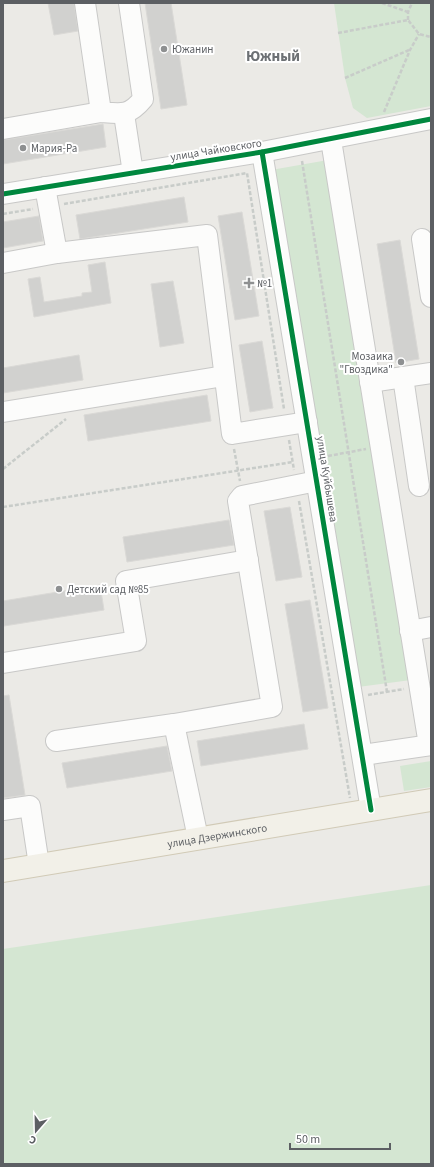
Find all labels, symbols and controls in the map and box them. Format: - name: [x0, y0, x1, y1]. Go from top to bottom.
- place label: Южанин: [172, 42, 214, 57]
- marker: Южанин: [159, 44, 169, 54]
- district label: Южный: [246, 46, 300, 67]
- street label: улица Чайковского: [169, 135, 263, 165]
- place label: Мария-Ра: [31, 141, 77, 156]
- marker: Мария-Ра: [18, 143, 28, 153]
- place label: №1: [257, 276, 272, 291]
- marker: №1: [244, 278, 254, 288]
- place label: Мозаика "Гвоздика": [339, 349, 393, 377]
- marker: Мозаика "Гвоздика": [396, 357, 406, 367]
- street label: улица Куйбышева: [313, 435, 341, 523]
- place label: Детский сад №85: [67, 582, 149, 597]
- marker: Детский сад №85: [54, 584, 64, 594]
- street label: улица Дзержинского: [166, 820, 268, 851]
- north arrow: [16, 1111, 56, 1151]
- scale bar: [290, 1125, 390, 1151]
- text: 50 m: [296, 1131, 320, 1148]
- text: С: [27, 1132, 38, 1148]

